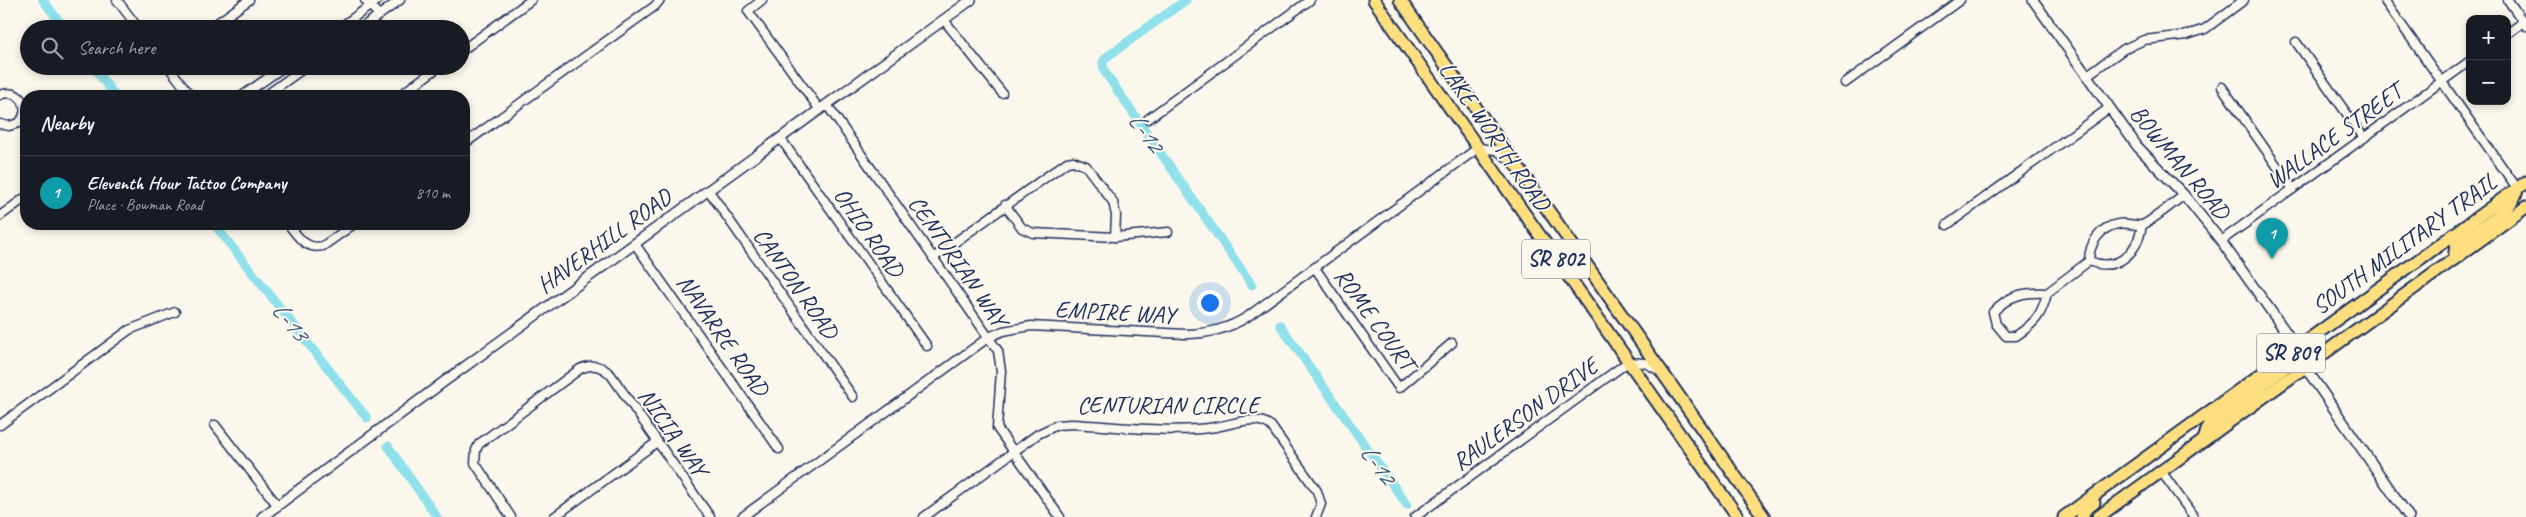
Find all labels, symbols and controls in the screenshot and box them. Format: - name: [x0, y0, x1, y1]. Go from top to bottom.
- map controls: [2466, 15, 2511, 105]
- button: +: [2466, 15, 2511, 60]
- search box: [20, 20, 470, 75]
- icon: search: [38, 34, 66, 62]
- text: Search here: [78, 36, 155, 60]
- street label: LAKE WORTH ROAD: [1432, 56, 1559, 218]
- button: −: [2466, 60, 2511, 105]
- street label: WALLACE STREET: [2260, 73, 2412, 195]
- street label: BOWMAN ROAD: [2124, 99, 2238, 227]
- water label: L-12: [1121, 106, 1173, 161]
- text: Nearby: [40, 110, 93, 136]
- street label: SOUTH MILITARY TRAIL: [2306, 167, 2503, 321]
- text: Eleventh Hour Tattoo Company: [87, 171, 287, 195]
- street label: HAVERHILL ROAD: [531, 181, 679, 300]
- street label: OHIO ROAD: [827, 181, 912, 284]
- text: 1: [52, 183, 60, 203]
- text: 810 m: [416, 183, 450, 203]
- street label: CENTURIAN WAY: [902, 190, 1017, 336]
- text: Place · Bowman Road: [87, 195, 203, 215]
- pin: 1: [2256, 218, 2288, 259]
- street label: CANTON ROAD: [747, 222, 846, 346]
- road number: SR 802: [1522, 240, 1590, 278]
- street label: ROME COURT: [1328, 262, 1426, 381]
- street label: NAVARRE ROAD: [670, 269, 777, 403]
- your location: [1197, 290, 1223, 316]
- street label: EMPIRE WAY: [1054, 294, 1180, 330]
- water label: L-13: [265, 295, 318, 351]
- road number: SR 809: [2257, 333, 2325, 372]
- street label: RAULERSON DRIVE: [1446, 349, 1606, 477]
- street label: NICIA WAY: [632, 382, 717, 486]
- street label: CENTURIAN CIRCLE: [1077, 390, 1262, 420]
- water label: L-12: [1353, 438, 1405, 493]

